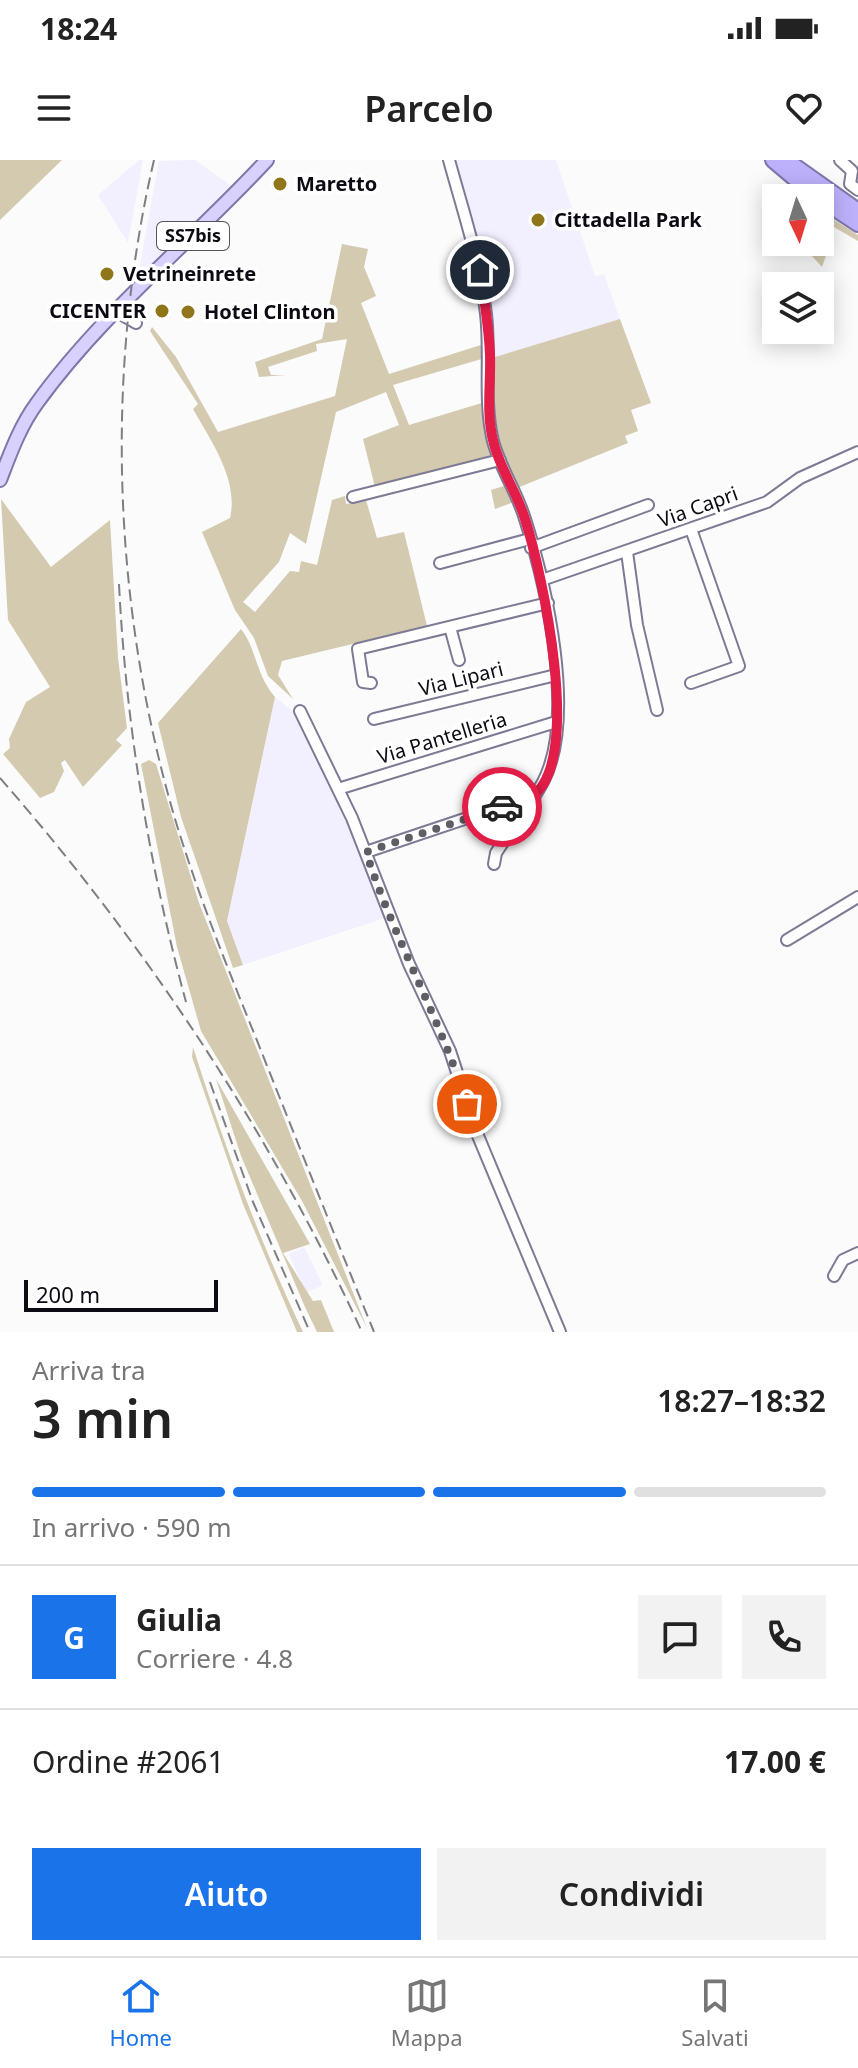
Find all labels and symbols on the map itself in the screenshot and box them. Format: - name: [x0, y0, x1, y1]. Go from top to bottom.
- place label: Maretto: [296, 170, 377, 197]
- marker: Maretto: [271, 175, 289, 193]
- north arrow: [762, 184, 834, 256]
- place label: Cittadella Park: [554, 206, 702, 233]
- marker: Cittadella Park: [529, 211, 547, 229]
- road number: SS7bis: [157, 222, 229, 250]
- pin: [446, 236, 514, 304]
- place label: Vetrineinrete: [123, 260, 256, 287]
- marker: Vetrineinrete: [98, 265, 116, 283]
- place label: CICENTER: [49, 297, 147, 324]
- place label: Hotel Clinton: [204, 298, 336, 325]
- marker: CICENTER: [153, 302, 171, 320]
- marker: Hotel Clinton: [179, 303, 197, 321]
- street label: Via Capri: [654, 480, 742, 533]
- street label: Via Lipari: [416, 655, 506, 702]
- street label: Via Pantelleria: [374, 705, 510, 770]
- courier: [462, 767, 542, 847]
- pin: [433, 1070, 501, 1138]
- scale bar: [24, 1276, 218, 1312]

